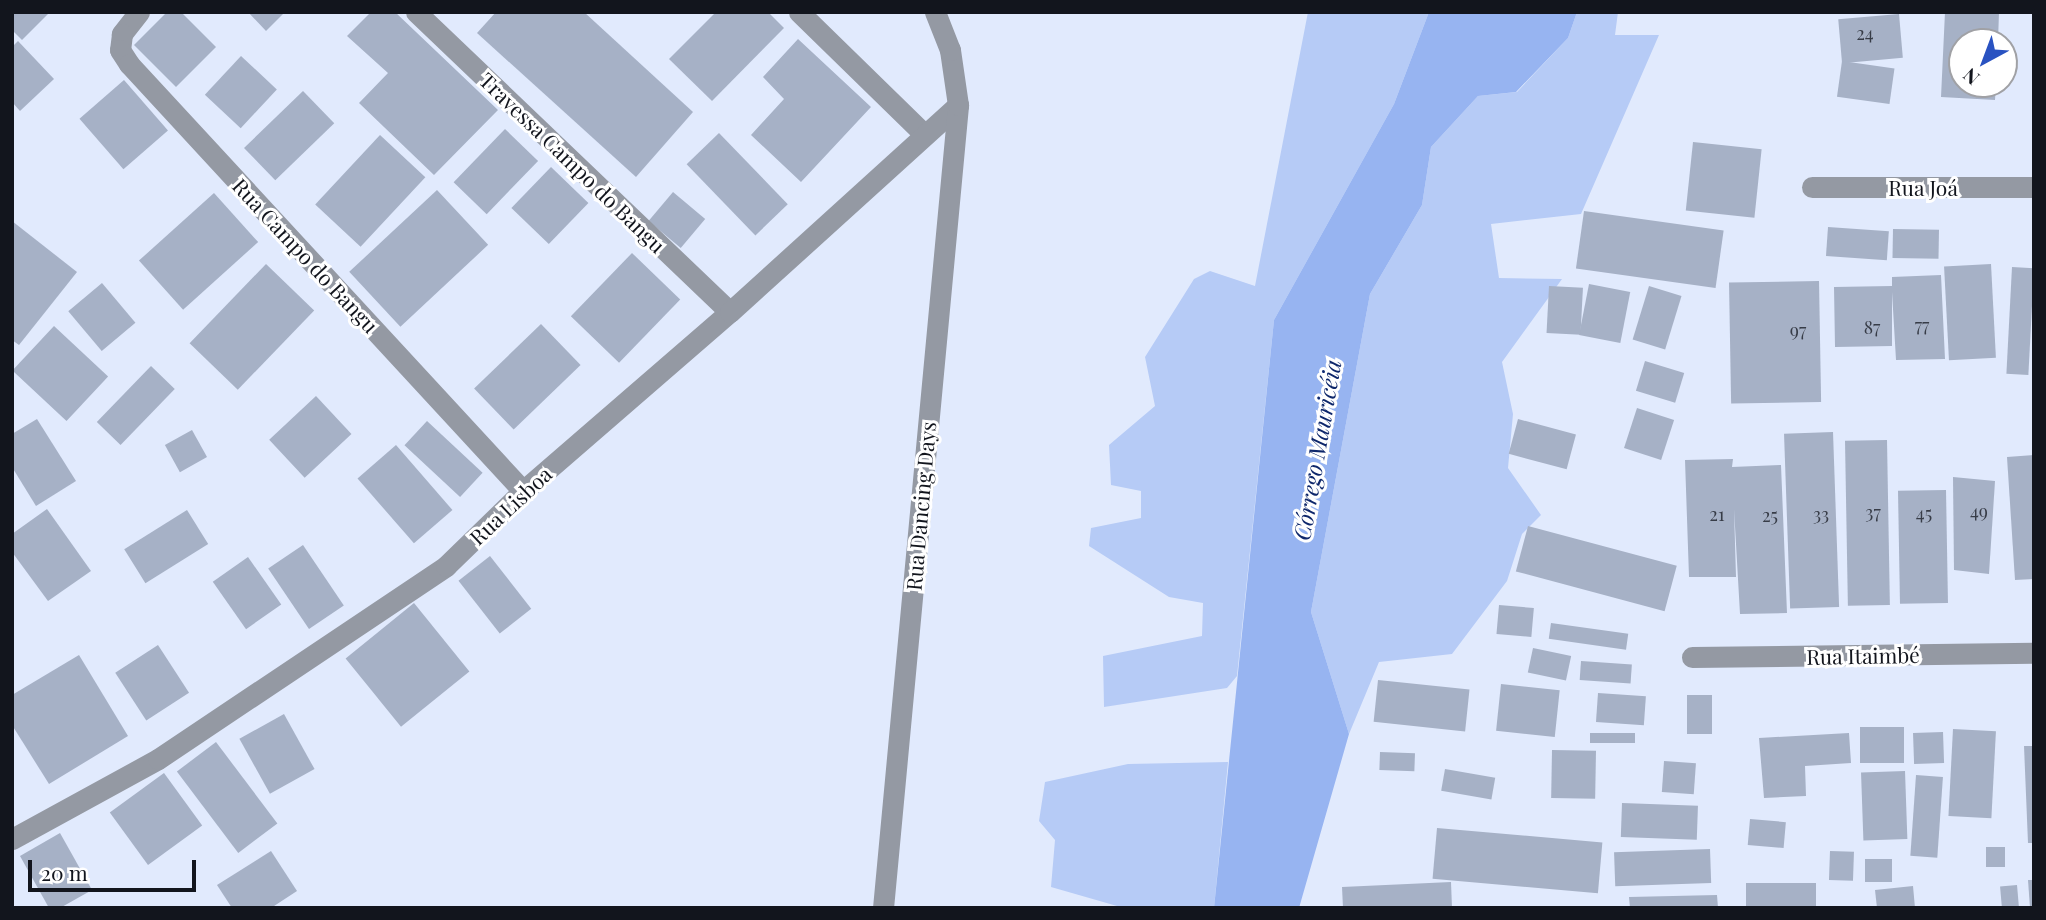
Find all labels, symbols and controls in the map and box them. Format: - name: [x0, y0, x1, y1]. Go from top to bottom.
- house number: 24: [1856, 22, 1874, 44]
- north arrow: [1948, 28, 2018, 98]
- text: N: [1957, 63, 1984, 92]
- street label: Travessa Campo do Bangu: [475, 67, 671, 257]
- street label: Rua Campo do Bangu: [228, 173, 384, 337]
- street label: Rua Joá: [1888, 174, 1958, 200]
- house number: 77: [1915, 314, 1929, 336]
- house number: 87: [1864, 316, 1880, 338]
- house number: 97: [1790, 319, 1806, 341]
- water label: Córrego Mauricéia: [1288, 358, 1346, 542]
- street label: Rua Dancing Days: [900, 420, 940, 592]
- street label: Rua Lisboa: [464, 461, 556, 549]
- house number: 49: [1970, 500, 1988, 522]
- house number: 37: [1865, 501, 1881, 523]
- house number: 45: [1916, 502, 1932, 524]
- house number: 21: [1709, 503, 1725, 525]
- house number: 33: [1813, 503, 1829, 525]
- house number: 25: [1762, 504, 1778, 526]
- street label: Rua Itaimbé: [1806, 641, 1920, 669]
- scale bar: [32, 846, 200, 890]
- text: 20 m: [41, 858, 88, 886]

